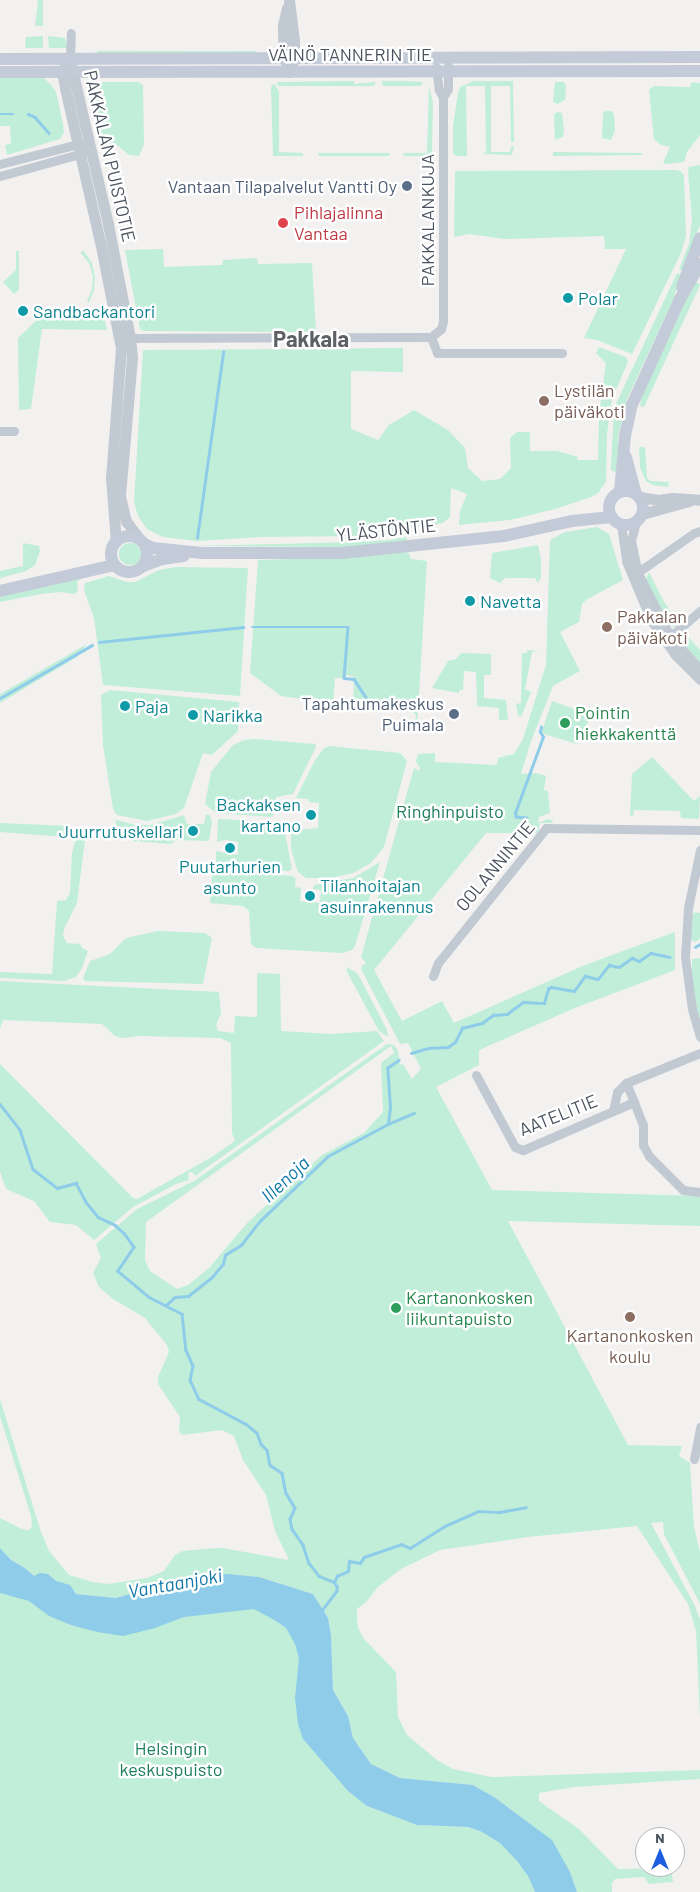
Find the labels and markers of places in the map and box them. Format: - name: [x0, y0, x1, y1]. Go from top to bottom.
- place label: Vantaan Tilapalvelut Vantti Oy: [168, 175, 397, 197]
- marker: Vantaan Tilapalvelut Vantti Oy: [401, 180, 413, 192]
- place label: Pihlajalinna Vantaa: [294, 202, 383, 244]
- marker: Pihlajalinna Vantaa: [276, 216, 290, 230]
- place label: Polar: [578, 287, 618, 309]
- marker: Polar: [562, 292, 574, 304]
- place label: Sandbackantori: [33, 300, 155, 322]
- marker: Sandbackantori: [17, 305, 29, 317]
- place label: Lystilän päiväkoti: [554, 380, 625, 422]
- marker: Lystilän päiväkoti: [538, 395, 550, 407]
- place label: Navetta: [480, 590, 541, 612]
- marker: Navetta: [464, 595, 476, 607]
- place label: Pakkalan päiväkoti: [617, 606, 688, 649]
- marker: Pakkalan päiväkoti: [601, 621, 613, 633]
- place label: Tapahtumakeskus Puimala: [302, 693, 444, 736]
- place label: Paja: [135, 695, 168, 717]
- marker: Paja: [119, 700, 131, 712]
- place label: Pointin hiekkakenttä: [575, 702, 676, 744]
- place label: Narikka: [203, 704, 263, 726]
- marker: Tapahtumakeskus Puimala: [448, 708, 460, 720]
- marker: Narikka: [187, 709, 199, 721]
- marker: Pointin hiekkakenttä: [559, 717, 571, 729]
- place label: Backaksen kartano: [216, 794, 301, 836]
- marker: Backaksen kartano: [305, 809, 317, 821]
- place label: Juurrutuskellari: [59, 820, 183, 842]
- marker: Juurrutuskellari: [187, 825, 199, 837]
- marker: Puutarhurien asunto: [224, 842, 236, 854]
- place label: Puutarhurien asunto: [179, 856, 281, 899]
- place label: Tilanhoitajan asuinrakennus: [320, 875, 433, 918]
- marker: Tilanhoitajan asuinrakennus: [304, 890, 316, 902]
- place label: Kartanonkosken liikuntapuisto: [406, 1287, 533, 1330]
- marker: Kartanonkosken liikuntapuisto: [390, 1302, 402, 1314]
- marker: Kartanonkosken koulu: [624, 1311, 636, 1323]
- place label: Kartanonkosken koulu: [567, 1325, 693, 1368]

